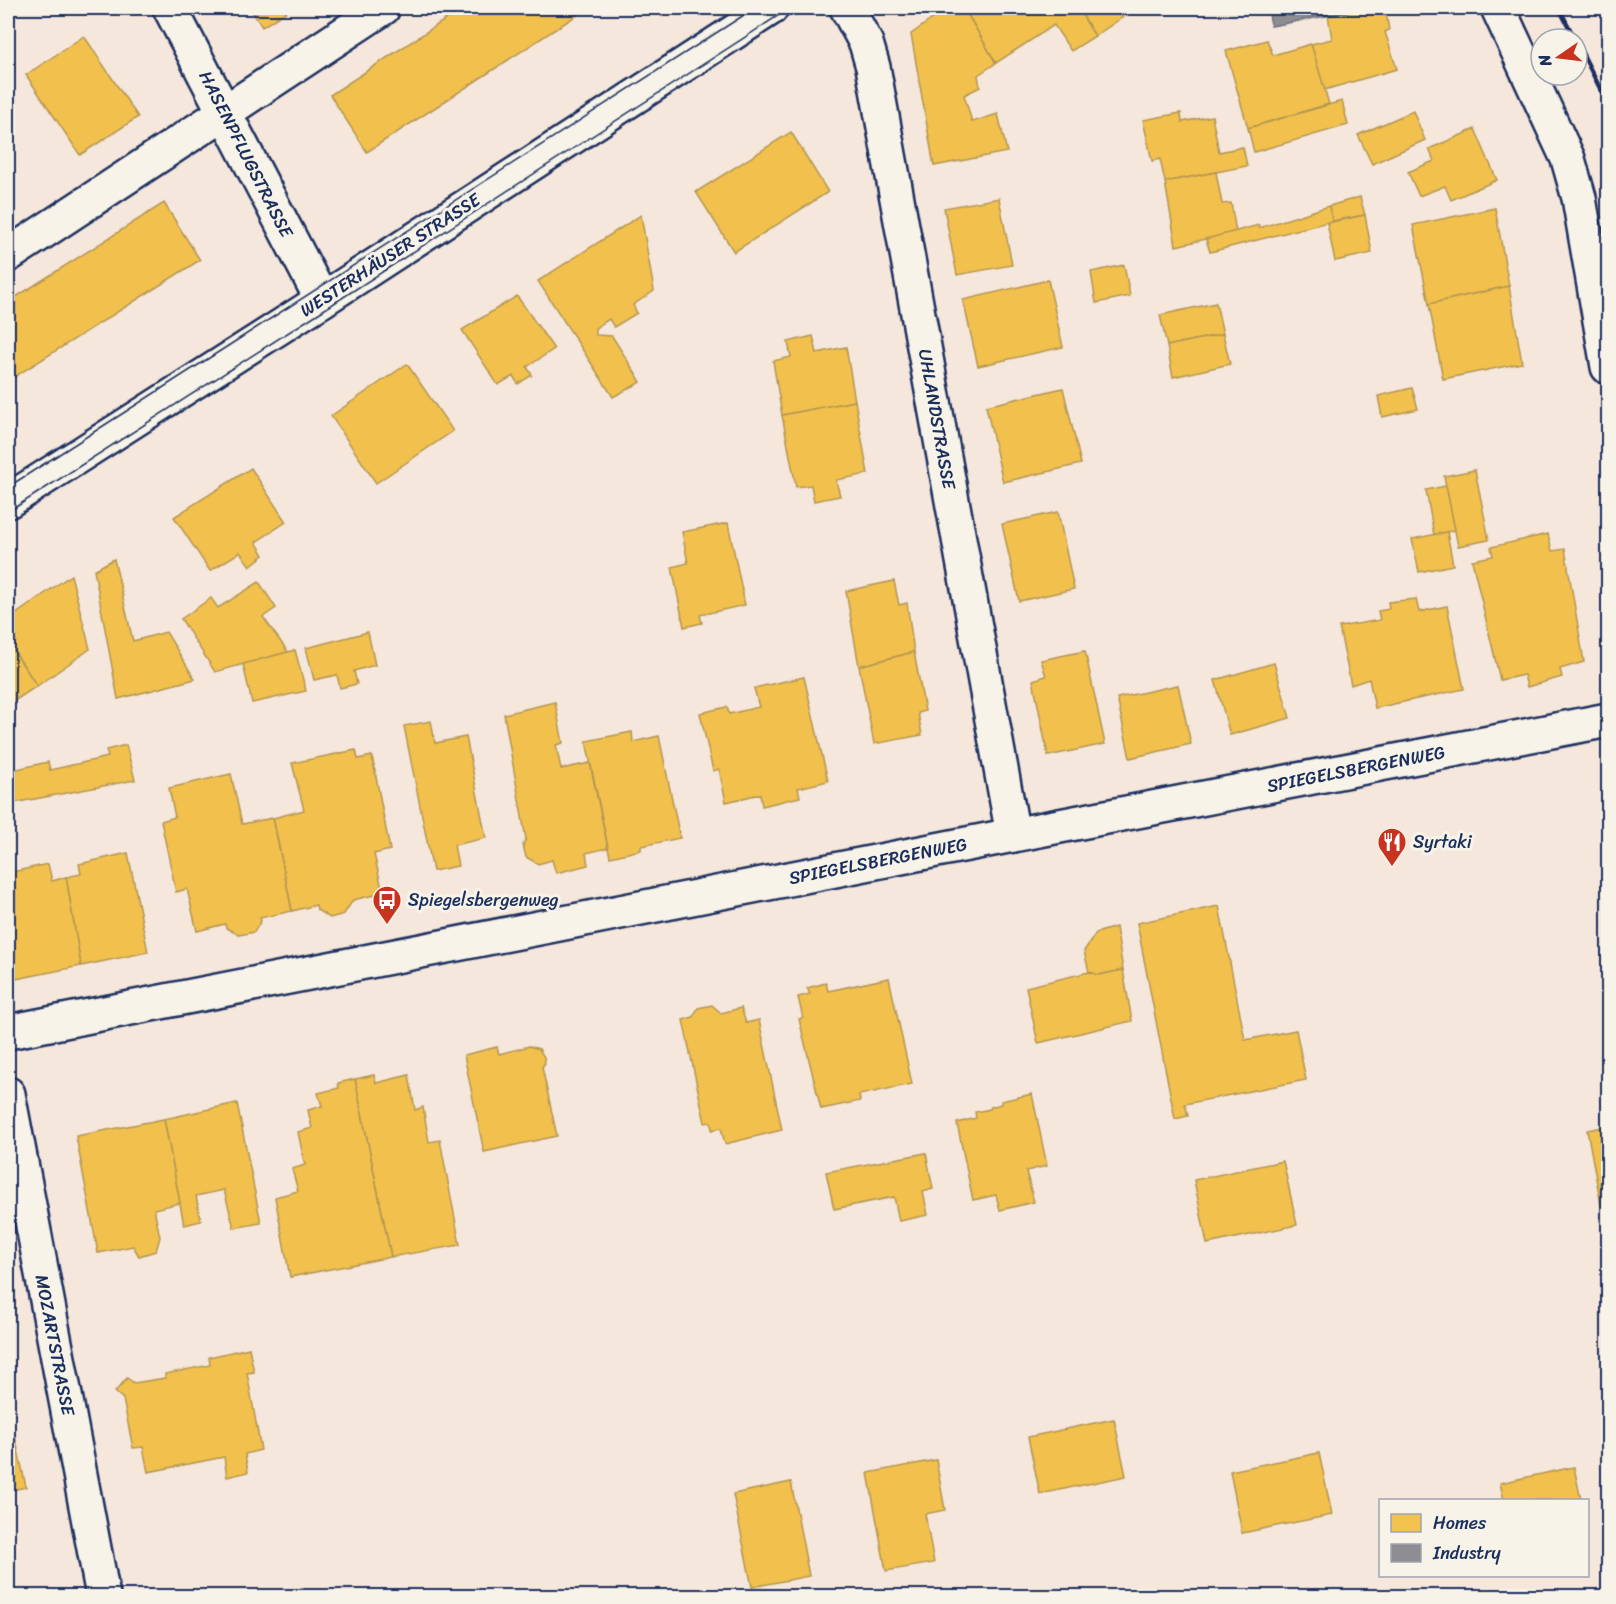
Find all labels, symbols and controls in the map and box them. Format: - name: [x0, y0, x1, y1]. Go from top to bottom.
- north arrow: [1529, 27, 1589, 87]
- text: N: [1529, 51, 1561, 70]
- street label: HASENPFLUGSTRASSE: [190, 65, 302, 244]
- street label: WESTERHÄUSER STRASSE: [293, 184, 488, 326]
- street label: UHLANDSTRASSE: [909, 346, 965, 493]
- street label: SPIEGELSBERGENWEG: [1264, 736, 1448, 802]
- restaurant icon: Syrtaki: [1376, 826, 1408, 868]
- place label: Syrtaki: [1413, 826, 1473, 858]
- street label: SPIEGELSBERGENWEG: [786, 828, 970, 894]
- bus stop icon: Spiegelsbergenweg: [371, 884, 403, 926]
- place label: Spiegelsbergenweg: [408, 884, 559, 916]
- street label: MOZARTSTRASSE: [26, 1272, 85, 1419]
- legend: [1379, 1499, 1589, 1577]
- text: Homes: [1433, 1507, 1487, 1539]
- text: Industry: [1432, 1537, 1502, 1569]

